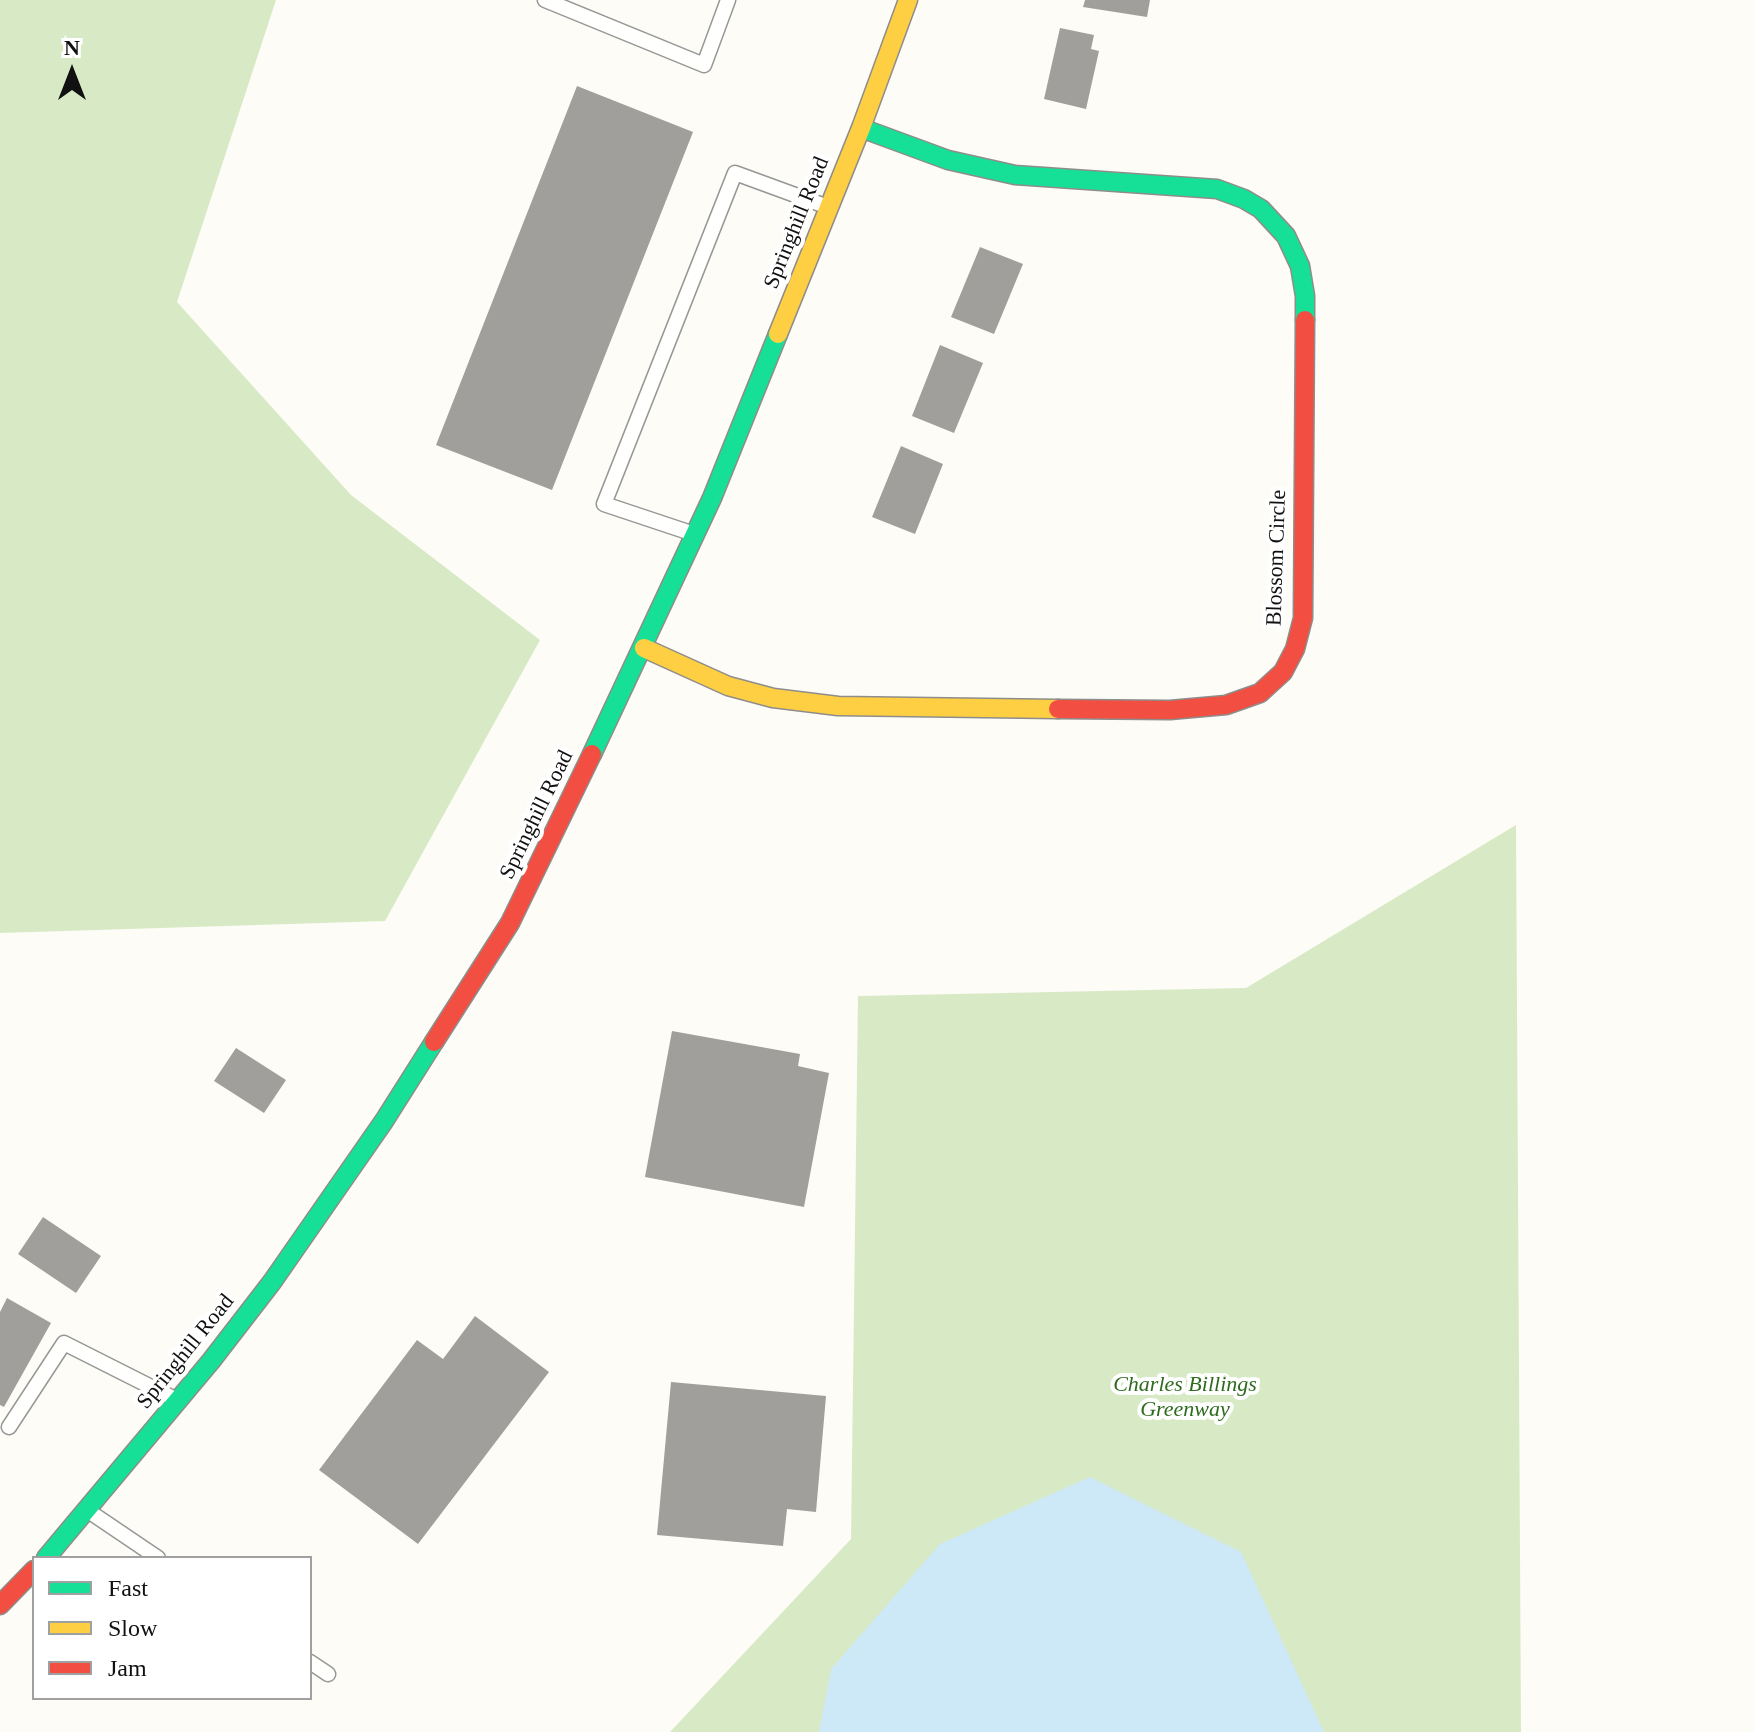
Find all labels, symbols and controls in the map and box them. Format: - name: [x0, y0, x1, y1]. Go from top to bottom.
- north arrow: [32, 32, 112, 112]
- text: N: [64, 35, 80, 60]
- street label: Springhill Road: [759, 153, 835, 293]
- street label: Blossom Circle: [1261, 489, 1293, 627]
- street label: Springhill Road: [494, 746, 580, 884]
- street label: Springhill Road: [132, 1289, 240, 1415]
- park label: Charles Billings Greenway: [1113, 1372, 1257, 1424]
- legend: [32, 1556, 312, 1700]
- text: Fast: [108, 1575, 148, 1601]
- text: Slow: [108, 1615, 157, 1641]
- text: Jam: [108, 1655, 147, 1681]

